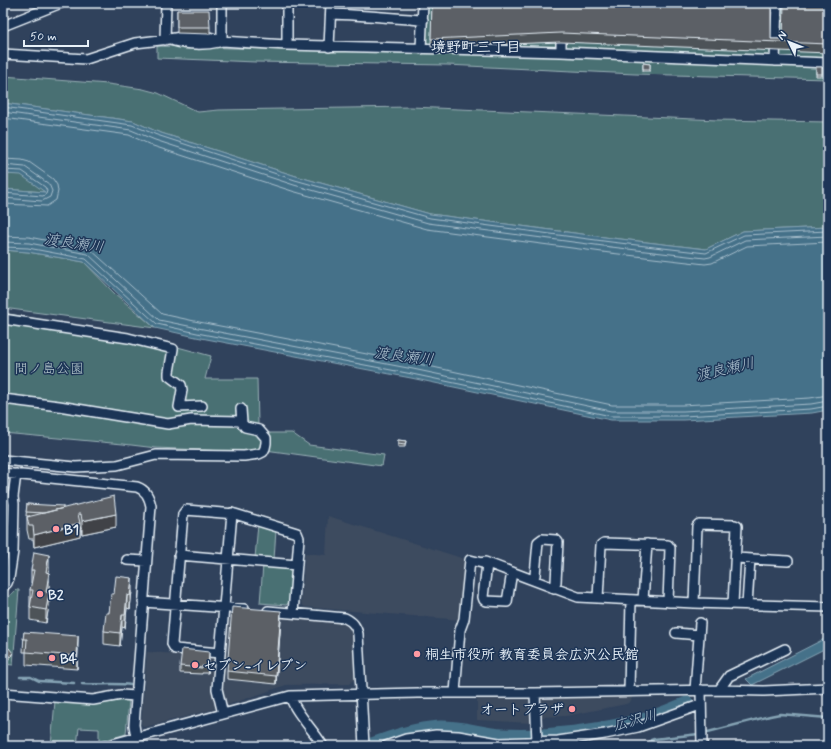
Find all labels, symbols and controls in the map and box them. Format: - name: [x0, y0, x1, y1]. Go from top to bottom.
- scale bar: [24, 22, 88, 48]
- north arrow: [769, 22, 809, 62]
- text: N: [775, 28, 790, 43]
- text: 50 m: [30, 29, 57, 45]
- district label: 境野町三丁目: [431, 38, 521, 58]
- water label: 渡良瀬川: [43, 230, 105, 258]
- water label: 渡良瀬川: [373, 343, 435, 371]
- water label: 渡良瀬川: [694, 353, 757, 386]
- park label: 間ノ島公園: [14, 360, 84, 378]
- place label: B1: [64, 521, 79, 539]
- marker: B1: [51, 524, 61, 534]
- place label: B2: [48, 586, 64, 604]
- marker: B2: [35, 589, 45, 599]
- place label: 桐生市役所 教育委員会広沢公民館: [425, 646, 639, 664]
- marker: 桐生市役所 教育委員会広沢公民館: [412, 649, 422, 659]
- place label: B4: [60, 650, 78, 668]
- marker: B4: [47, 653, 57, 663]
- place label: セブン-イレブン: [203, 657, 307, 675]
- marker: セブン-イレブン: [190, 660, 200, 670]
- place label: オートプラザ: [480, 701, 564, 719]
- marker: オートプラザ: [567, 704, 577, 714]
- water label: 広沢川: [611, 705, 660, 736]

